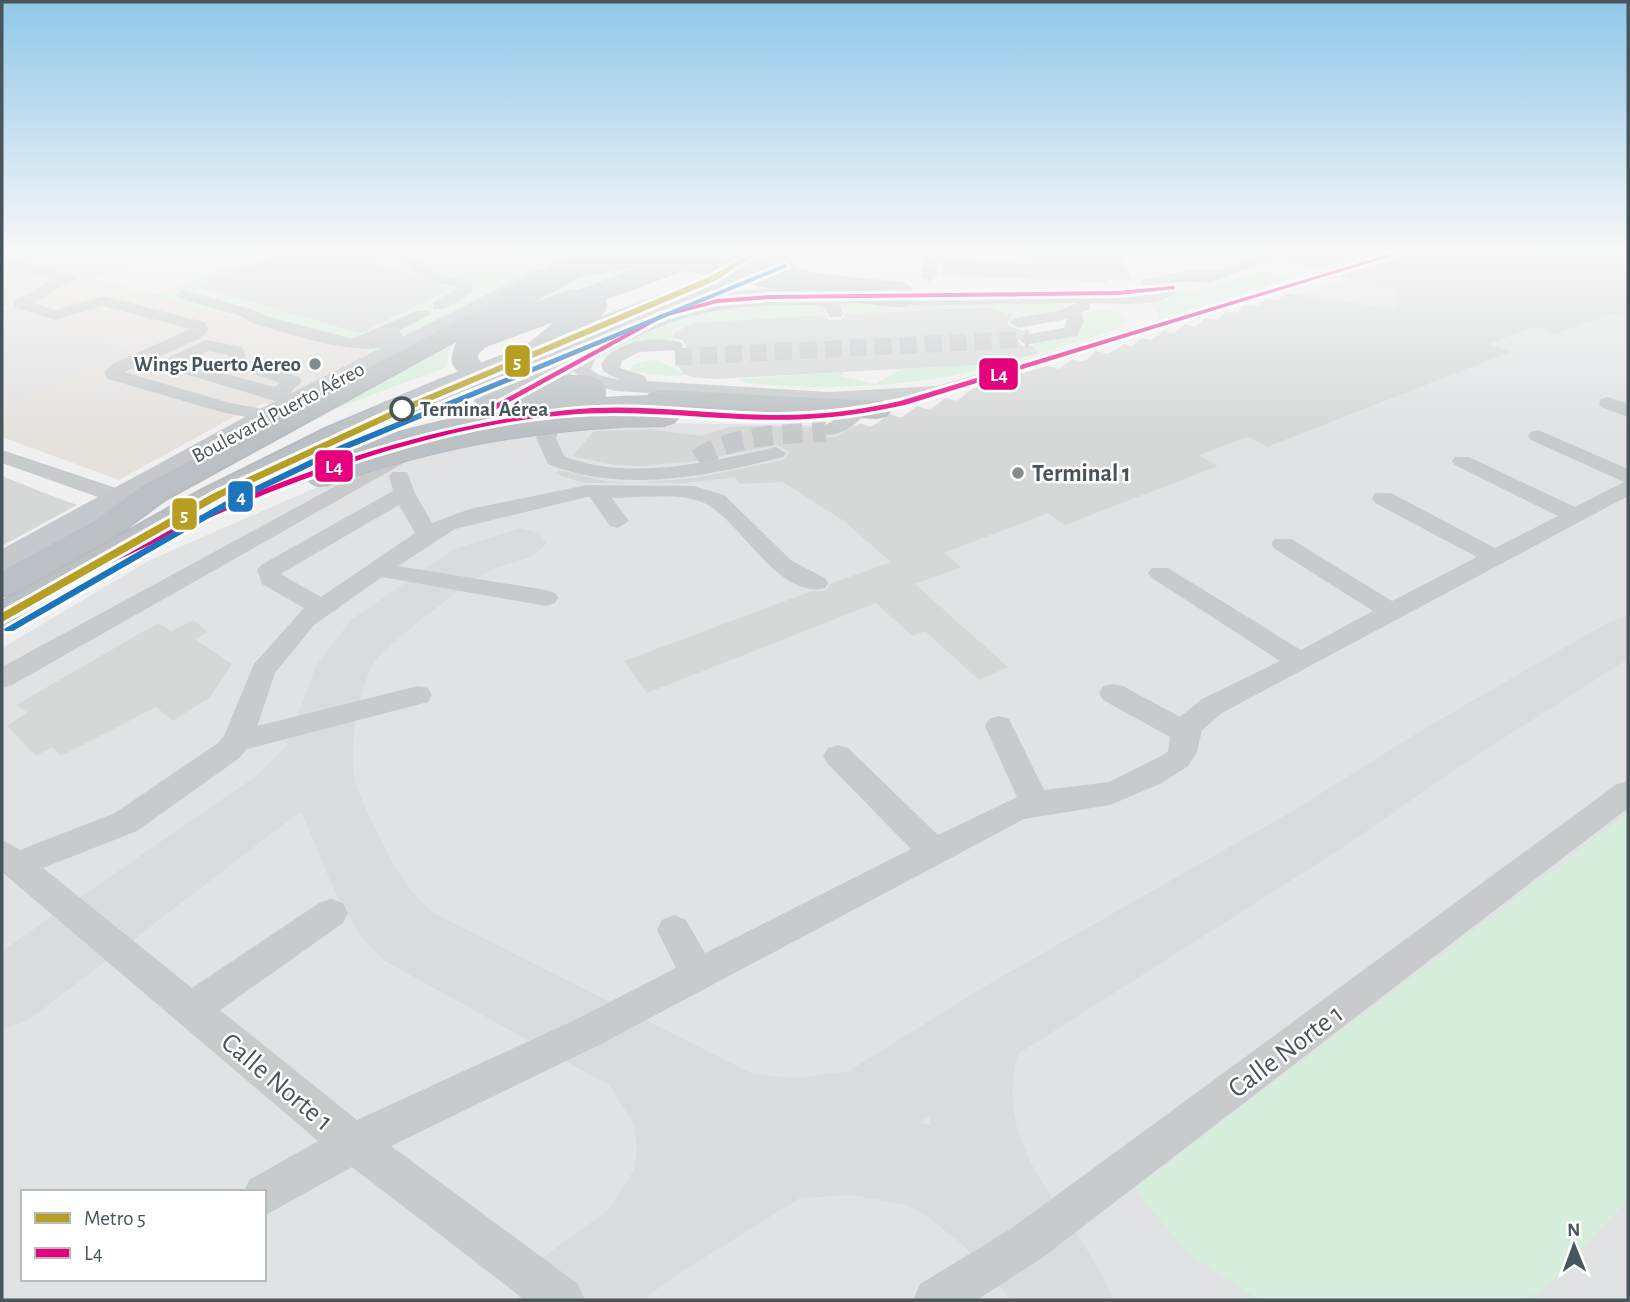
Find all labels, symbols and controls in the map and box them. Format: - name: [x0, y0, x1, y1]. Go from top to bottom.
- line badge: 5: [504, 344, 531, 378]
- text: 5: [513, 353, 521, 372]
- place label: Wings Puerto Aereo: [134, 354, 301, 375]
- marker: Wings Puerto Aereo: [307, 356, 323, 372]
- line badge: L4: [978, 357, 1019, 391]
- street label: Boulevard Puerto Aéreo: [188, 358, 368, 467]
- text: L4: [990, 366, 1008, 385]
- marker: Terminal Aérea: [390, 397, 414, 421]
- place label: Terminal Aérea: [420, 399, 548, 420]
- line badge: L4: [314, 449, 354, 483]
- text: L4: [325, 458, 343, 477]
- place label: Terminal 1: [1032, 462, 1131, 486]
- marker: Terminal 1: [1010, 465, 1026, 481]
- line badge: 4: [227, 480, 254, 513]
- text: 4: [236, 488, 246, 507]
- line badge: 5: [171, 497, 198, 531]
- text: 5: [180, 506, 188, 525]
- street label: Calle Norte 1: [1224, 1000, 1349, 1104]
- street label: Calle Norte 1: [216, 1028, 338, 1137]
- legend: [21, 1190, 266, 1281]
- text: Metro 5: [84, 1208, 146, 1229]
- north arrow: [1539, 1211, 1609, 1281]
- text: N: [1567, 1221, 1581, 1240]
- text: L4: [84, 1243, 103, 1264]

